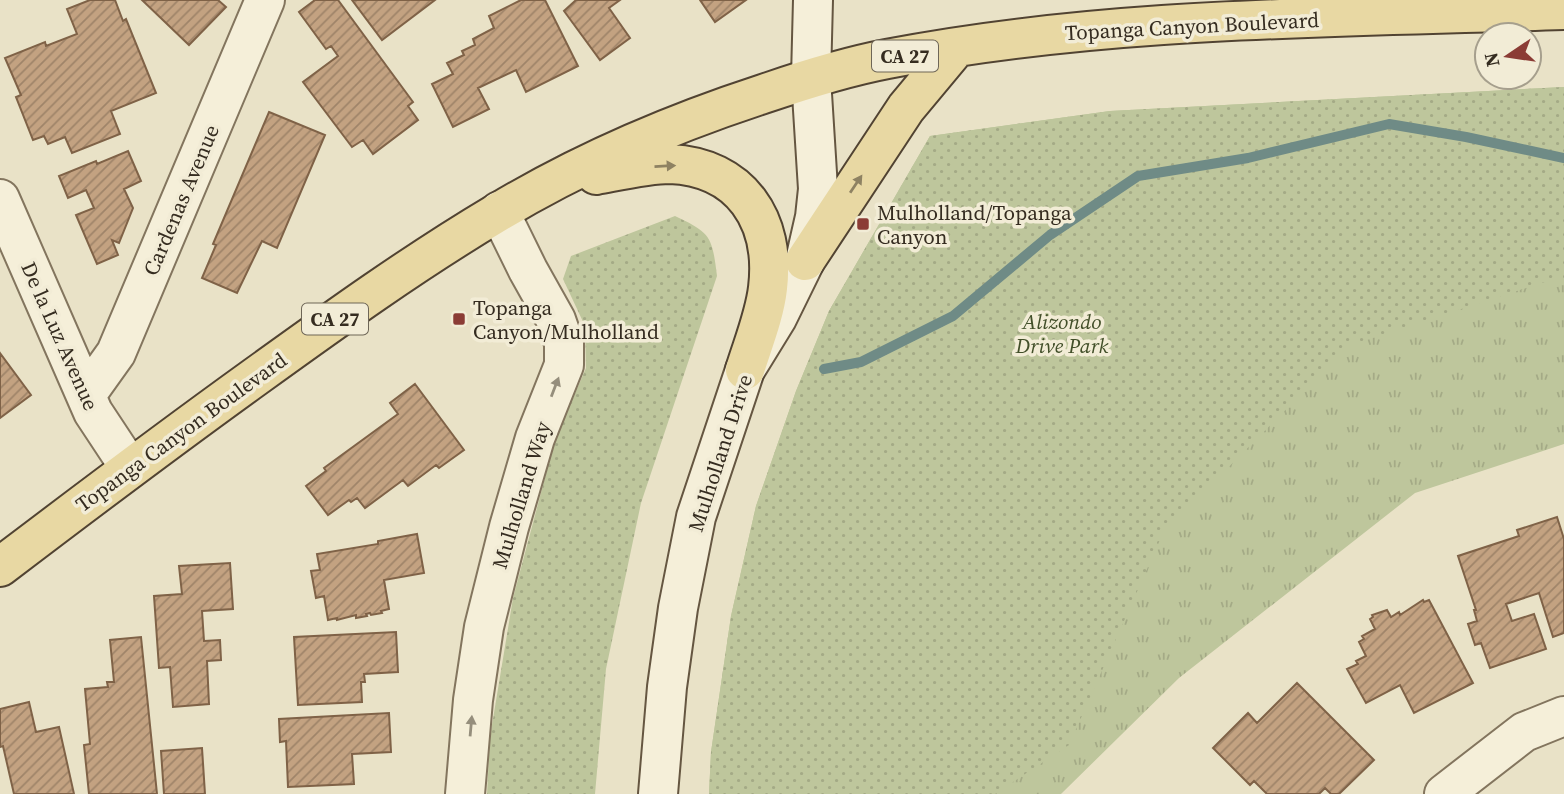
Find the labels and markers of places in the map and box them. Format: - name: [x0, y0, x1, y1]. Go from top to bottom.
- place label: Mulholland/Topanga Canyon: [877, 198, 1072, 251]
- marker: Mulholland/Topanga Canyon: [855, 216, 871, 232]
- place label: Topanga Canyon/Mulholland: [473, 293, 659, 346]
- marker: Topanga Canyon/Mulholland: [451, 311, 467, 327]

